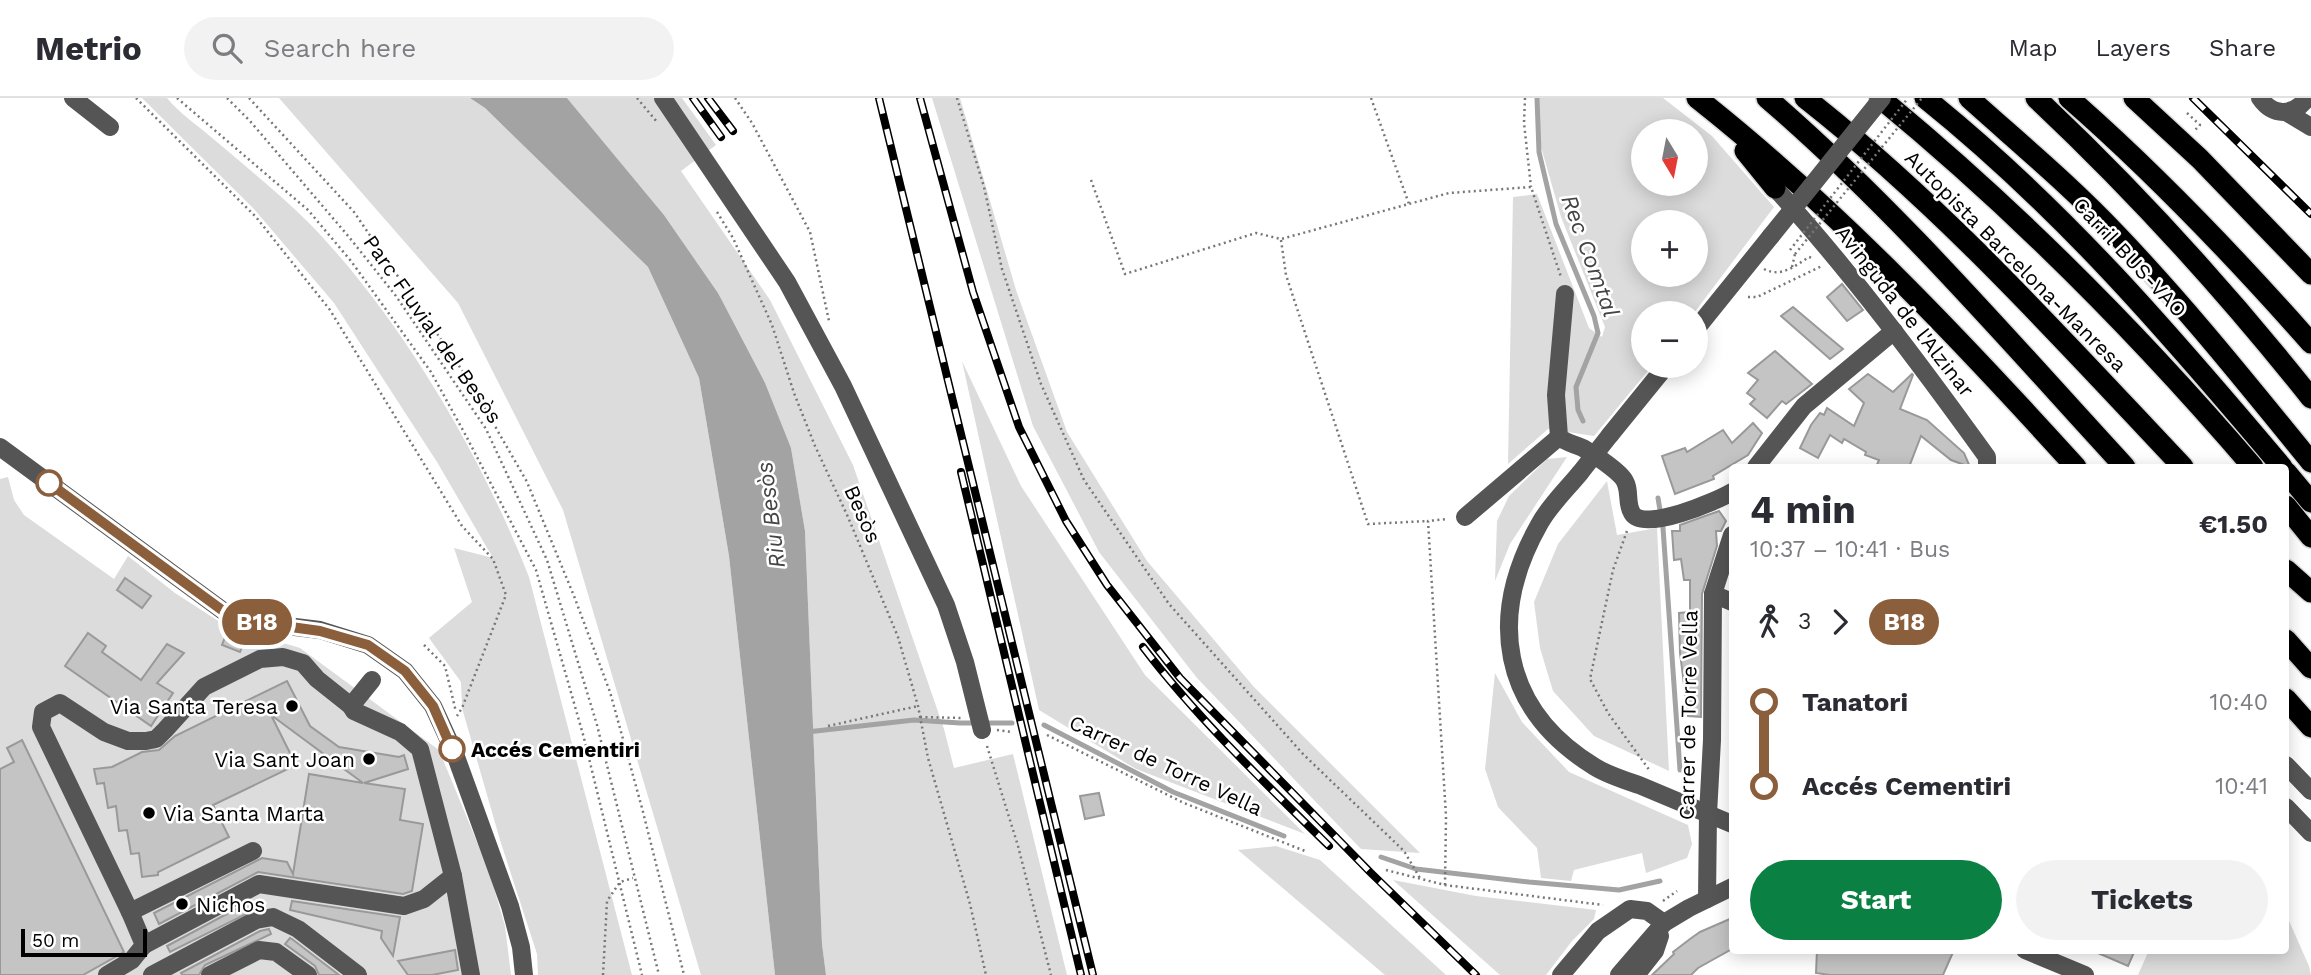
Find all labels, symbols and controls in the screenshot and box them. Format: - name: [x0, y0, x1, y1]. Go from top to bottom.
- search box: [184, 17, 674, 80]
- text: Metrio: [35, 29, 142, 68]
- icon: search: [208, 29, 246, 67]
- text: Search here: [264, 33, 416, 63]
- text: Map: [2009, 34, 2057, 62]
- text: Layers: [2095, 34, 2171, 62]
- text: Share: [2209, 34, 2276, 62]
- north arrow: [1631, 119, 1708, 196]
- map controls: [1631, 119, 1708, 378]
- street label: Autopista Barcelona-Manresa: [1900, 145, 2132, 377]
- water label: Rec Comtal: [1555, 191, 1625, 321]
- street label: Carril BUS-VAO: [2068, 192, 2192, 322]
- button: +: [1631, 210, 1708, 287]
- street label: Avinguda de l'Alzinar: [1830, 220, 1980, 402]
- street label: Parc Fluvial del Besòs: [359, 230, 507, 428]
- button: −: [1631, 301, 1708, 378]
- water label: Riu Besòs: [751, 460, 791, 570]
- unlabelled marker: [36, 470, 62, 496]
- street label: Besòs: [839, 481, 887, 547]
- text: 4 min: [1750, 488, 1856, 532]
- text: €1.50: [2199, 509, 2268, 539]
- text: 10:37 – 10:41 · Bus: [1750, 536, 1950, 563]
- line badge: B18: [217, 599, 297, 645]
- icon: walk: [1750, 603, 1788, 641]
- icon: forward: [1821, 603, 1859, 641]
- text: B18: [236, 608, 278, 636]
- text: 3: [1798, 608, 1811, 635]
- text: B18: [1883, 608, 1925, 636]
- street label: Carrer de Torre Vella: [1674, 610, 1702, 820]
- text: Tanatori: [1802, 687, 1908, 717]
- text: 10:40: [2210, 689, 2268, 716]
- place label: Via Santa Teresa: [110, 694, 278, 719]
- marker: Via Santa Teresa: [284, 698, 300, 714]
- street label: Carrer de Torre Vella: [1065, 709, 1267, 821]
- marker: Accés Cementiri: [439, 736, 465, 762]
- place label: Accés Cementiri: [471, 737, 640, 762]
- place label: Via Sant Joan: [215, 747, 355, 772]
- marker: Via Sant Joan: [361, 751, 377, 767]
- text: Accés Cementiri: [1802, 771, 2011, 801]
- text: 10:41: [2215, 773, 2268, 800]
- place label: Via Santa Marta: [163, 801, 325, 826]
- marker: Via Santa Marta: [141, 805, 157, 821]
- button: Start: [1750, 860, 2002, 940]
- button: Tickets: [2016, 860, 2268, 940]
- place label: Nichos: [196, 892, 265, 917]
- marker: Nichos: [174, 896, 190, 912]
- scale bar: [21, 926, 147, 958]
- text: 50 m: [32, 929, 79, 952]

